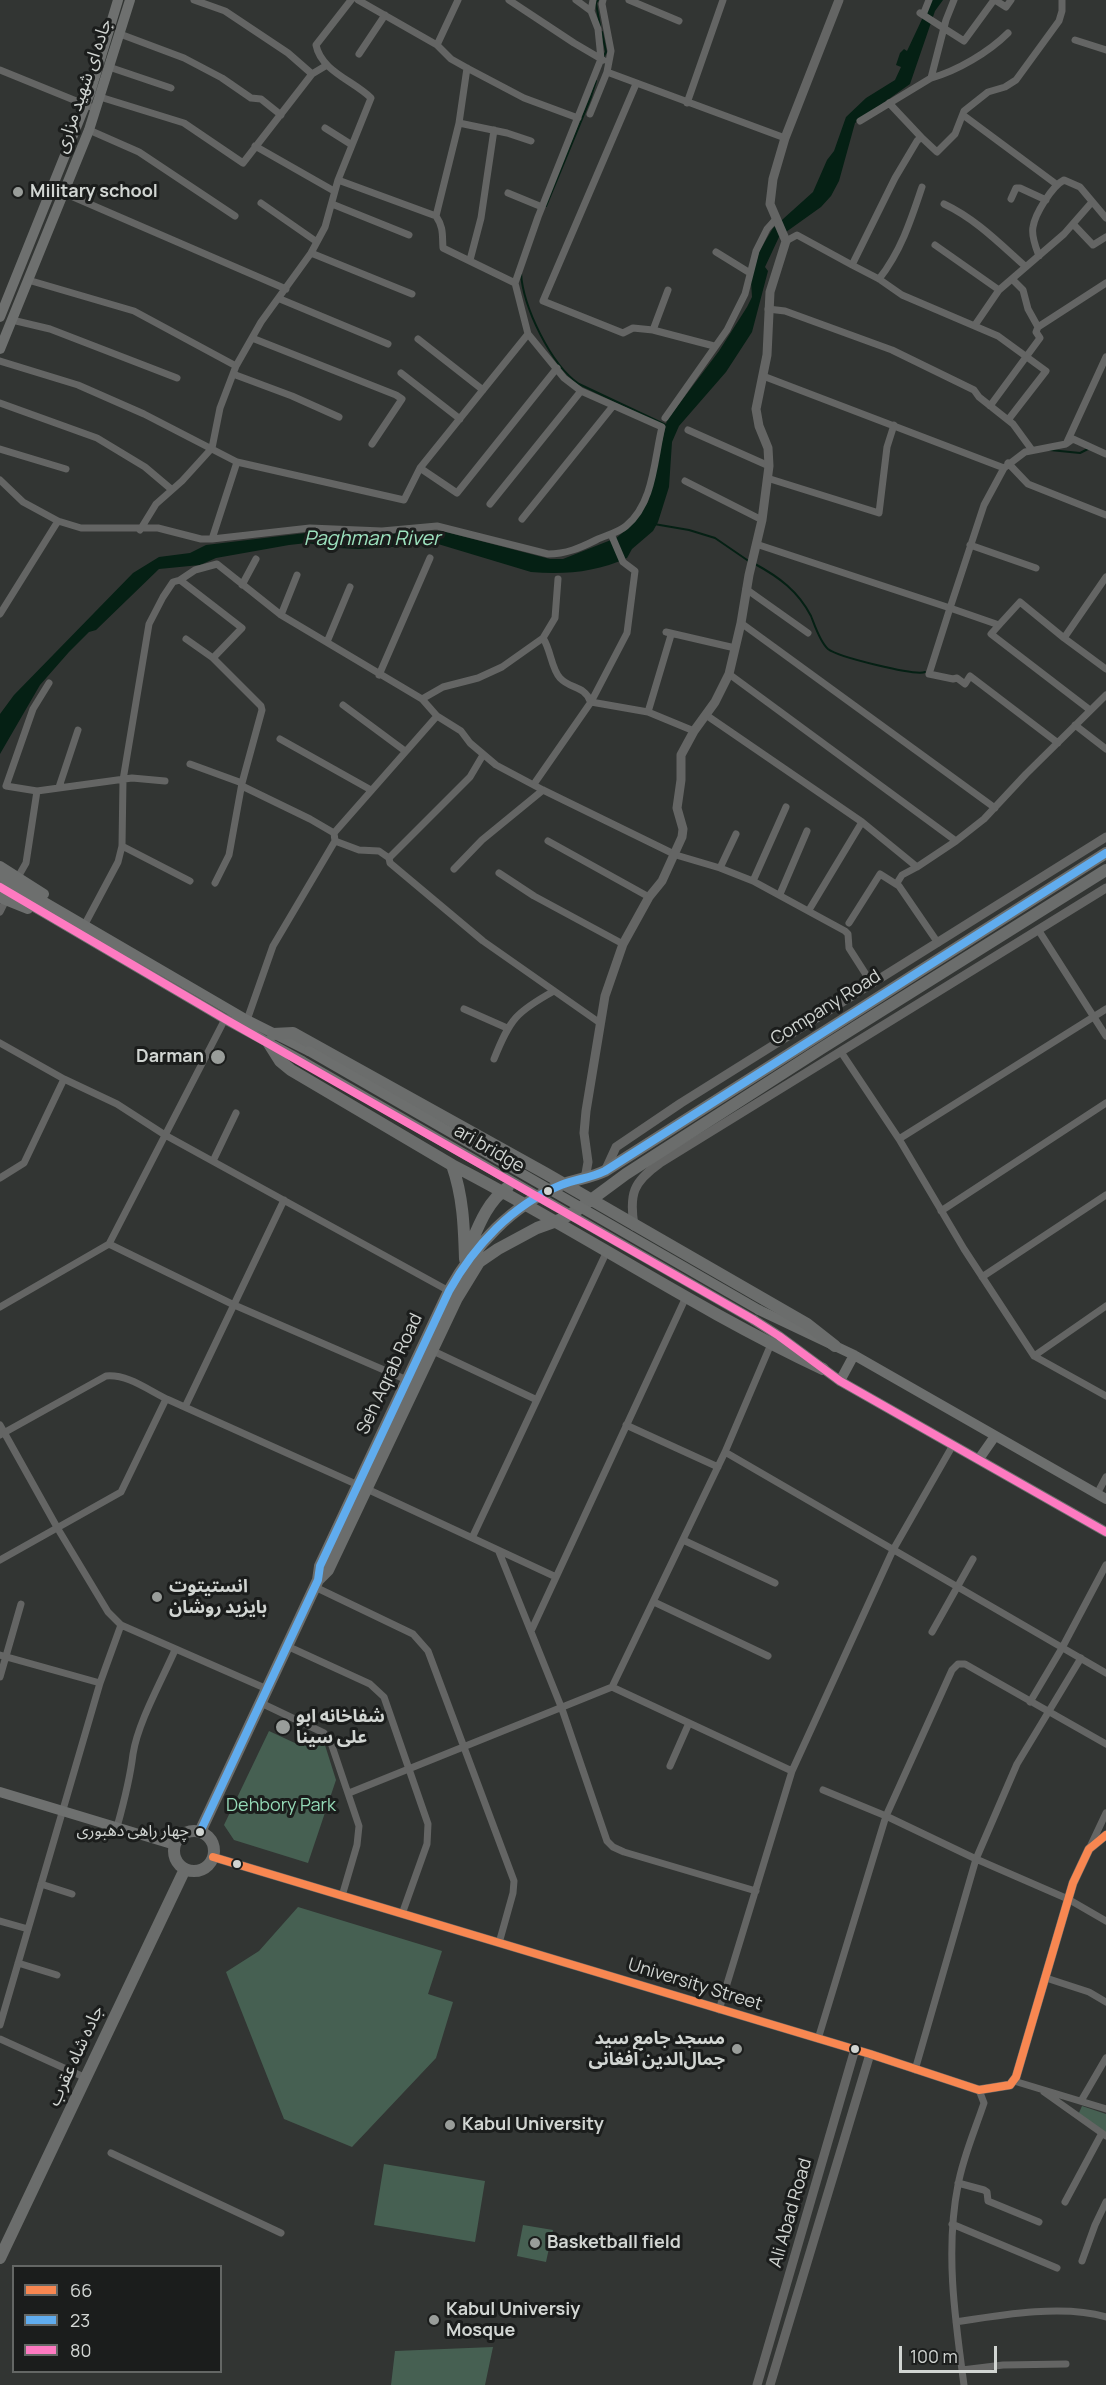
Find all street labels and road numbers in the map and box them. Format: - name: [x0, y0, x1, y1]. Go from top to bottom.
- street label: جاده ای شهید مزاری: [51, 16, 117, 156]
- street label: Company Road: [767, 966, 885, 1050]
- street label: ari bridge: [450, 1120, 528, 1178]
- street label: Seh Aqrab Road: [353, 1310, 427, 1438]
- street label: University Street: [625, 1954, 765, 2016]
- street label: جاده شاه عقرب: [43, 2002, 109, 2110]
- street label: Ali Abad Road: [765, 2156, 817, 2270]

